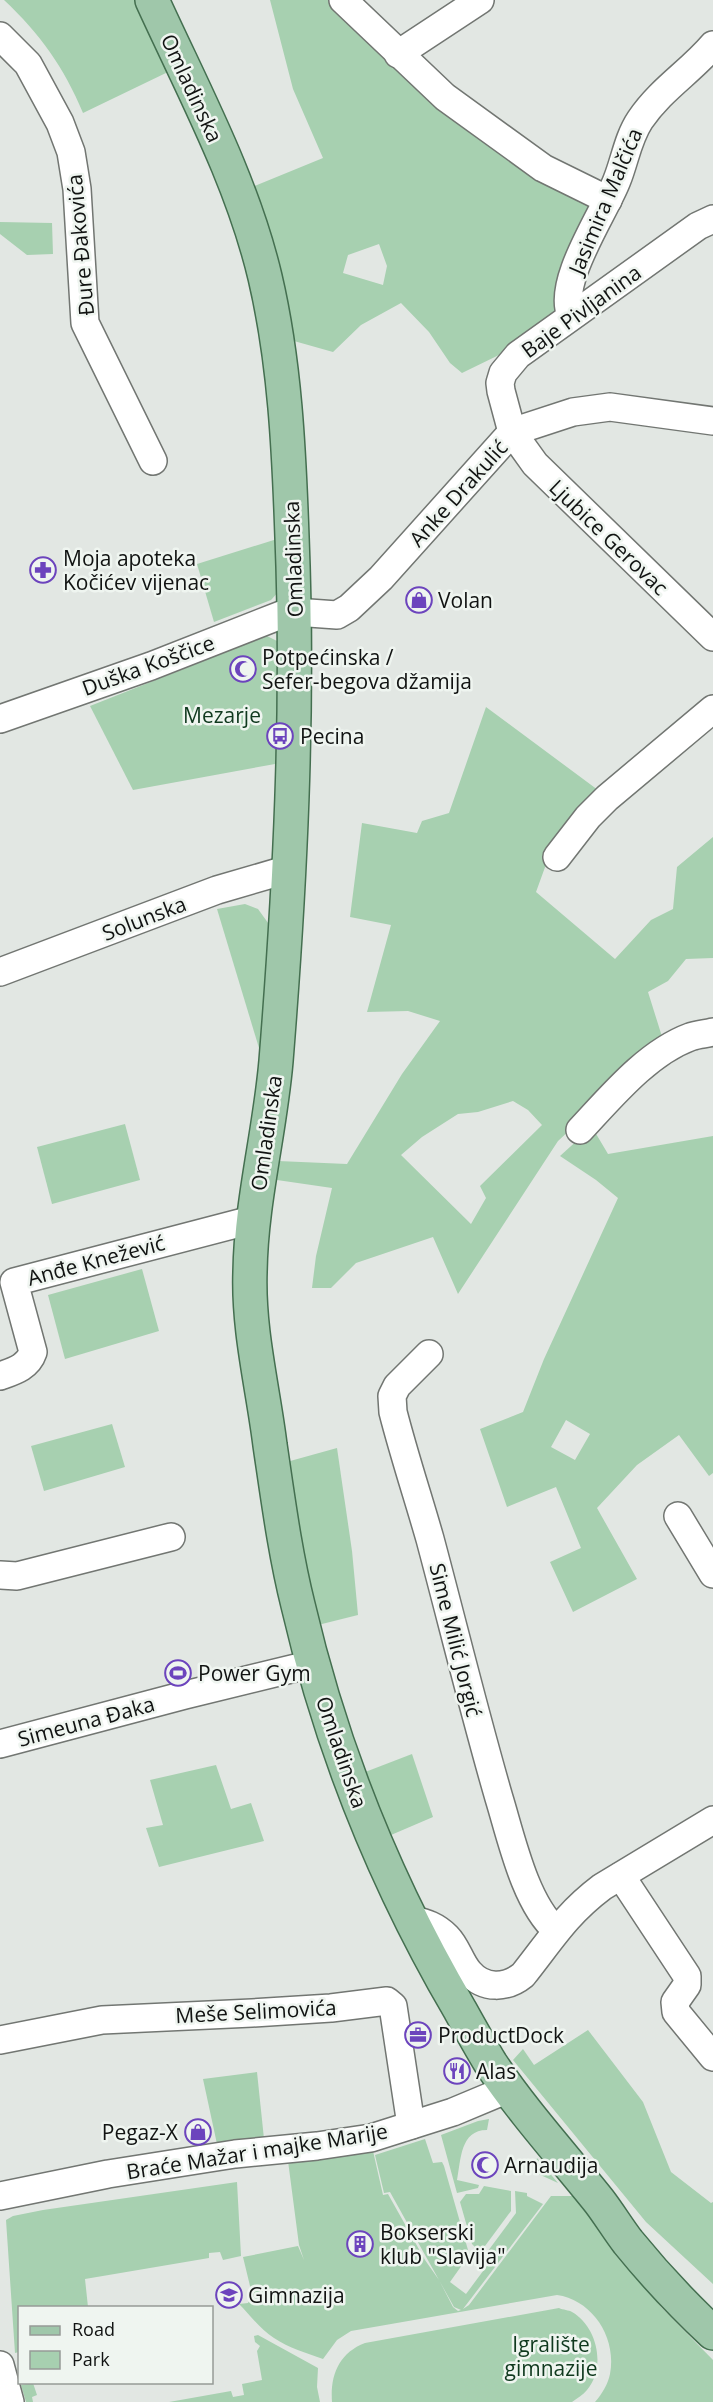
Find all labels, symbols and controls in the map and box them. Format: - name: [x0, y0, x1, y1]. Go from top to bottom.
- street label: Omladinska: [155, 29, 229, 147]
- street label: Jasimira Malčića: [561, 124, 648, 280]
- street label: Đure Đakovića: [60, 173, 100, 317]
- street label: Baje Pivljanina: [516, 258, 646, 364]
- street label: Anke Drakulić: [403, 434, 513, 552]
- street label: Ljubice Gerovac: [543, 473, 675, 601]
- street label: Omladinska: [277, 500, 309, 618]
- place label: Moja apoteka Kočićev vijenac: [63, 544, 209, 596]
- pharmacy icon: Moja apoteka Kočićev vijenac: [28, 555, 58, 585]
- shop icon: Volan: [404, 585, 434, 615]
- place label: Volan: [438, 586, 493, 614]
- street label: Duška Koščice: [78, 628, 218, 702]
- place label: Potpećinska / Sefer-begova džamija: [262, 643, 472, 695]
- mosque icon: Potpećinska / Sefer-begova džamija: [228, 654, 258, 684]
- park label: Mezarje: [183, 701, 261, 729]
- bus stop icon: Pecina: [265, 721, 295, 751]
- place label: Pecina: [300, 722, 364, 750]
- street label: Solunska: [98, 889, 190, 947]
- street label: Omladinska: [244, 1073, 288, 1193]
- street label: Anđe Knežević: [24, 1228, 168, 1292]
- street label: Sime Milić Jorgić: [423, 1560, 489, 1720]
- sports icon: Power Gym: [163, 1658, 193, 1688]
- place label: Power Gym: [198, 1659, 311, 1687]
- street label: Simeuna Đaka: [14, 1689, 158, 1753]
- street label: Omladinska: [310, 1692, 374, 1812]
- street label: Meše Selimovića: [175, 1993, 337, 2029]
- office icon: ProductDock: [403, 2020, 433, 2050]
- place label: ProductDock: [438, 2021, 564, 2049]
- restaurant icon: Alas: [442, 2056, 472, 2086]
- place label: Alas: [476, 2057, 516, 2085]
- street label: Braće Mažar i majke Marije: [124, 2117, 390, 2185]
- shop icon: Pegaz-X: [183, 2117, 213, 2147]
- place label: Pegaz-X: [102, 2118, 179, 2146]
- mosque icon: Arnaudija: [470, 2150, 500, 2180]
- place label: Arnaudija: [504, 2151, 598, 2179]
- place label: Bokserski klub "Slavija": [380, 2218, 506, 2270]
- building icon: Bokserski klub "Slavija": [345, 2229, 375, 2259]
- school or university icon: Gimnazija: [214, 2280, 244, 2310]
- place label: Gimnazija: [248, 2281, 345, 2309]
- legend: [18, 2306, 213, 2384]
- text: Road: [72, 2317, 115, 2341]
- park label: Igralište gimnazije: [505, 2330, 597, 2382]
- text: Park: [72, 2347, 110, 2371]

